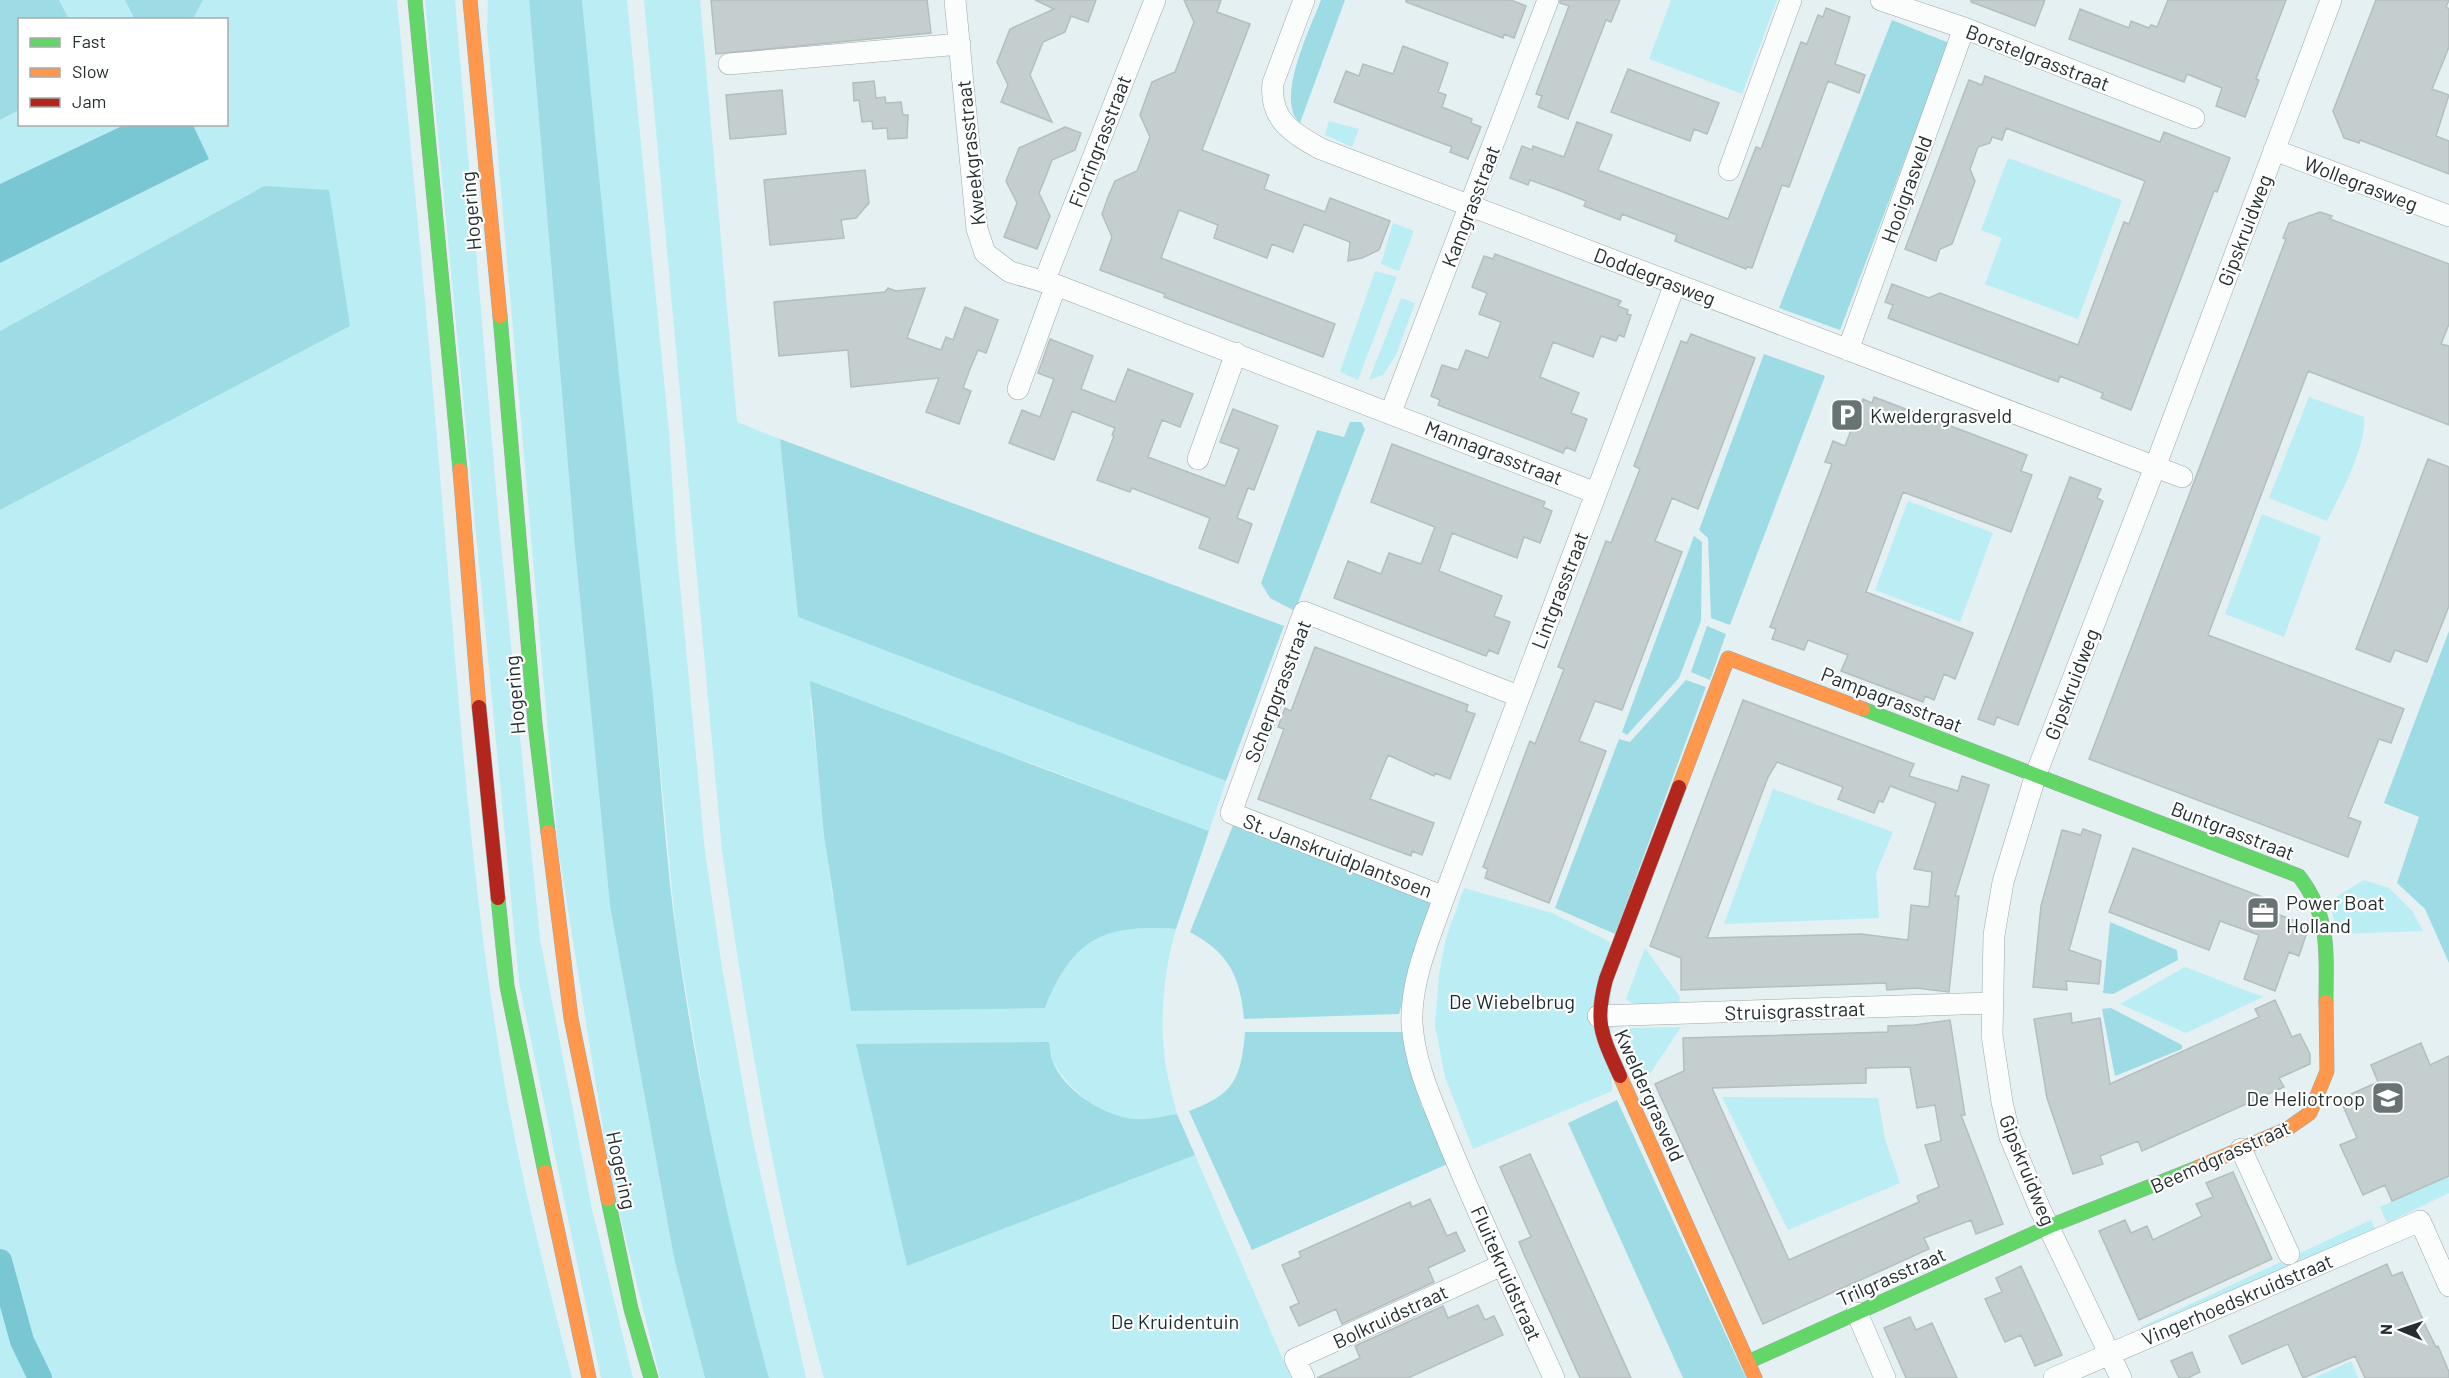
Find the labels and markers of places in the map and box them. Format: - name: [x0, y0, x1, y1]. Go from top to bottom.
- parking icon: Kweldergrasveld: [1829, 397, 1865, 433]
- place label: Kweldergrasveld: [1870, 403, 2012, 427]
- place label: Power Boat Holland: [2286, 890, 2385, 937]
- office icon: Power Boat Holland: [2245, 895, 2281, 931]
- school or university icon: De Heliotroop: [2370, 1080, 2406, 1116]
- place label: De Heliotroop: [2246, 1086, 2365, 1110]

